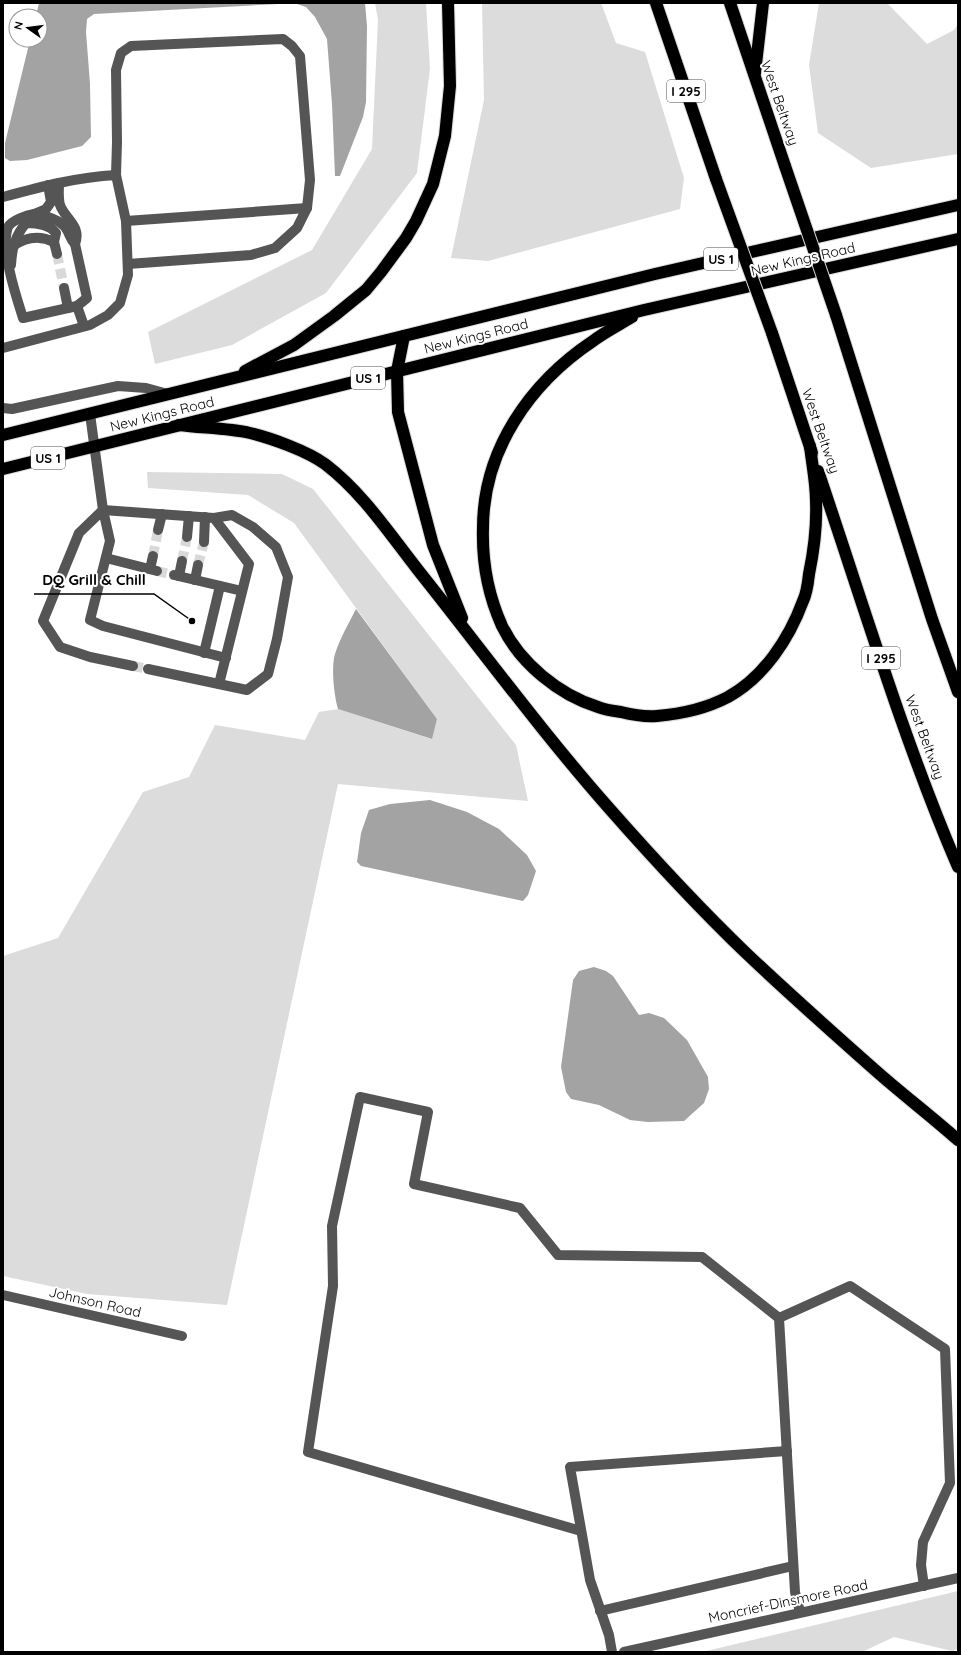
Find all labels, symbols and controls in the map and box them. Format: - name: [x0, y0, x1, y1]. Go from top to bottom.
- north arrow: [8, 8, 48, 48]
- text: N: [11, 20, 26, 31]
- street label: West Beltway: [757, 58, 803, 148]
- road number: I 295: [667, 80, 705, 102]
- street label: New Kings Road: [749, 238, 857, 280]
- road number: US 1: [704, 248, 738, 270]
- street label: New Kings Road: [422, 314, 530, 358]
- road number: US 1: [351, 367, 385, 389]
- street label: West Beltway: [798, 386, 844, 476]
- street label: New Kings Road: [108, 392, 216, 436]
- road number: US 1: [31, 447, 65, 469]
- callout: DQ Grill & Chill: [34, 567, 154, 594]
- text: DQ Grill & Chill: [42, 570, 146, 589]
- road number: I 295: [862, 647, 900, 669]
- street label: West Beltway: [901, 692, 949, 782]
- street label: Johnson Road: [47, 1283, 143, 1321]
- street label: Moncrief-Dinsmore Road: [707, 1575, 869, 1627]

